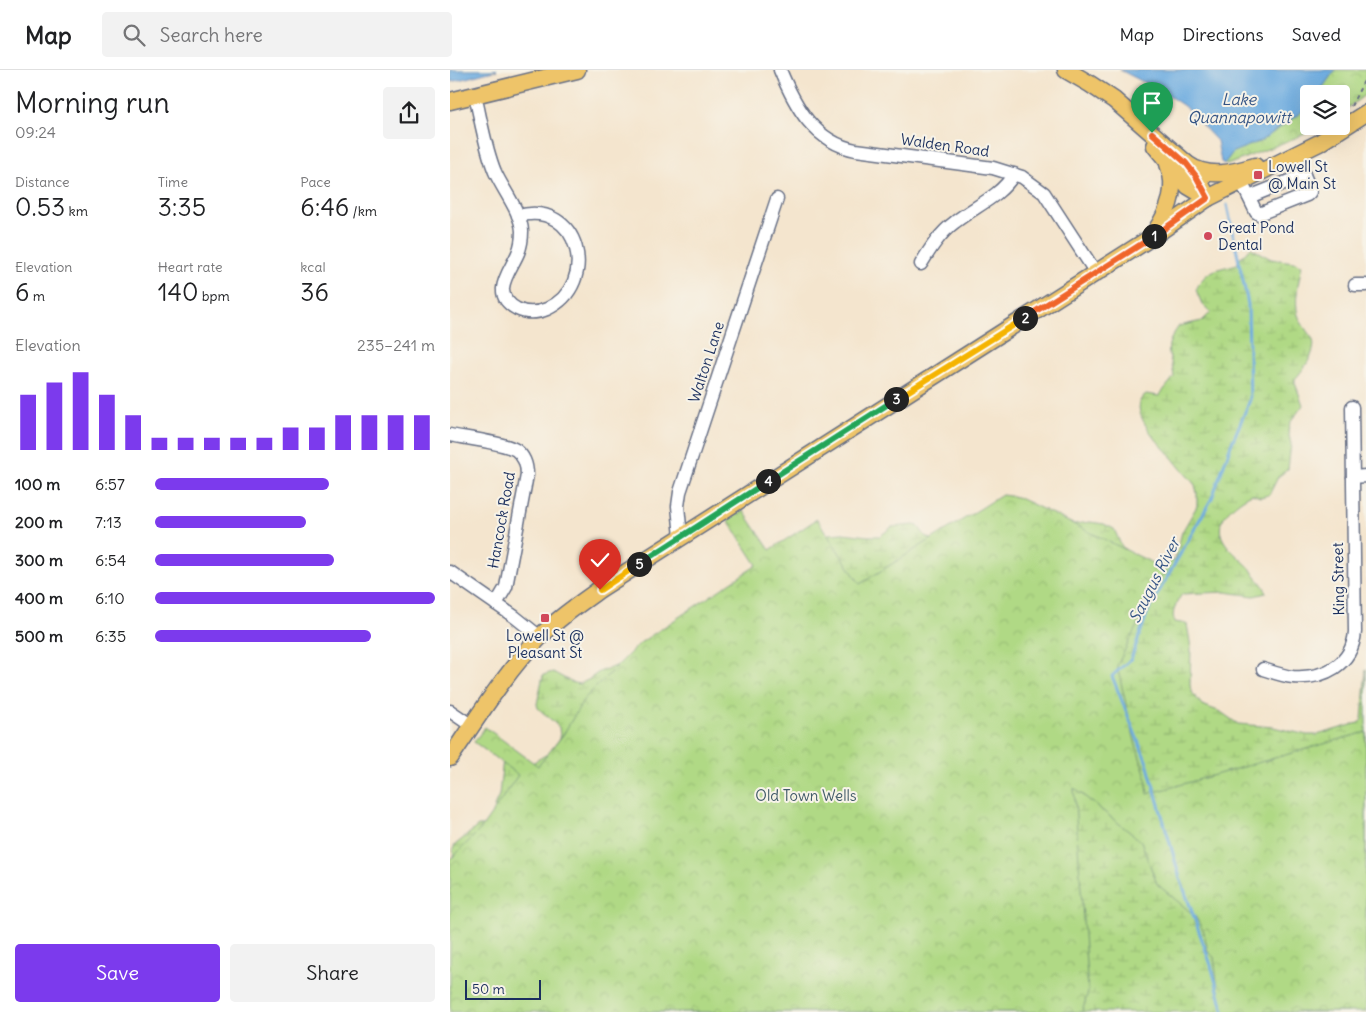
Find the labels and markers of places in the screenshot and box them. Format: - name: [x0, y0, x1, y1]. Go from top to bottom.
- pin: [1131, 82, 1173, 133]
- place label: Lowell St @ Main St: [1268, 157, 1336, 193]
- marker: Lowell St @ Main St: [1252, 169, 1264, 181]
- place label: Great Pond Dental: [1218, 218, 1295, 254]
- pin: 1: [1142, 224, 1166, 248]
- marker: Great Pond Dental: [1202, 230, 1214, 242]
- pin: 2: [1012, 306, 1038, 330]
- pin: 3: [884, 386, 908, 412]
- pin: 4: [756, 468, 780, 494]
- pin: [579, 539, 621, 590]
- pin: 5: [626, 552, 652, 576]
- marker: Lowell St @ Pleasant St: [539, 612, 551, 624]
- place label: Lowell St @ Pleasant St: [506, 626, 584, 662]

